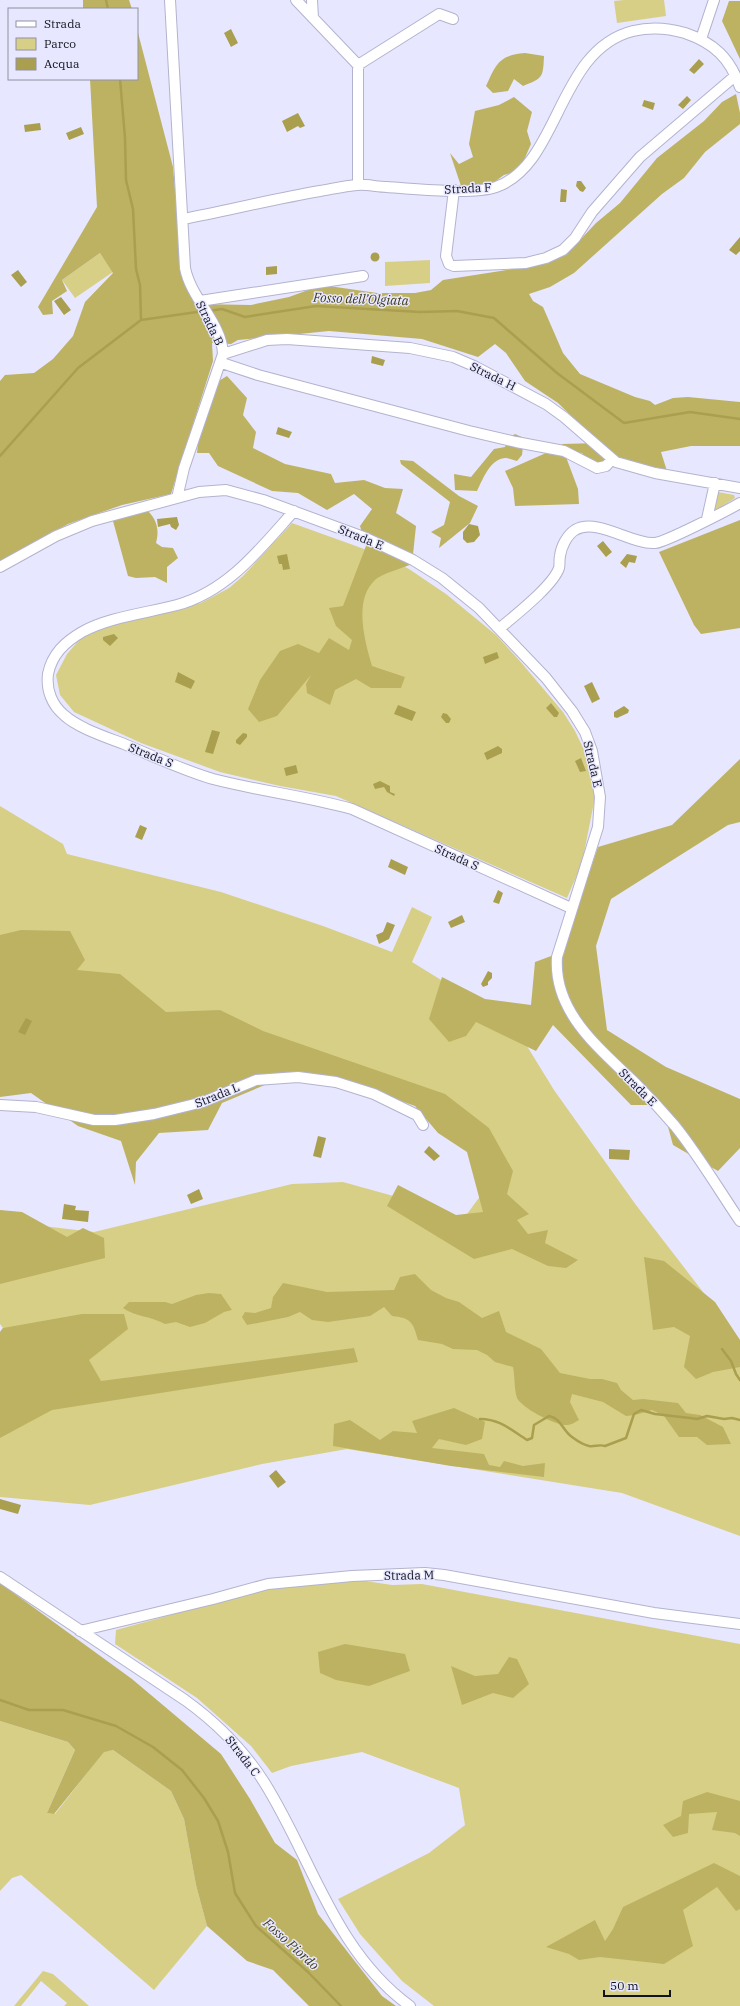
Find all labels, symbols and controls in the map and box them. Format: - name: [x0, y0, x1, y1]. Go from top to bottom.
- legend: [8, 8, 138, 80]
- text: Strada: [44, 16, 81, 31]
- text: Parco: [44, 36, 76, 51]
- text: Acqua: [44, 56, 80, 71]
- street label: Strada F: [444, 179, 492, 197]
- water label: Fosso dell’Olgiata: [312, 289, 409, 309]
- street label: Strada B: [193, 298, 227, 348]
- street label: Strada H: [468, 358, 518, 394]
- street label: Strada E: [336, 521, 386, 553]
- street label: Strada S: [126, 739, 176, 771]
- street label: Strada E: [580, 739, 606, 789]
- street label: Strada S: [433, 841, 481, 873]
- street label: Strada E: [616, 1065, 660, 1109]
- street label: Strada L: [192, 1079, 242, 1111]
- street label: Strada M: [384, 1567, 434, 1583]
- street label: Strada C: [222, 1733, 264, 1780]
- water label: Fosso Piordo: [259, 1914, 322, 1973]
- scale bar: [604, 1972, 670, 1998]
- text: 50 m: [610, 1978, 639, 1993]

